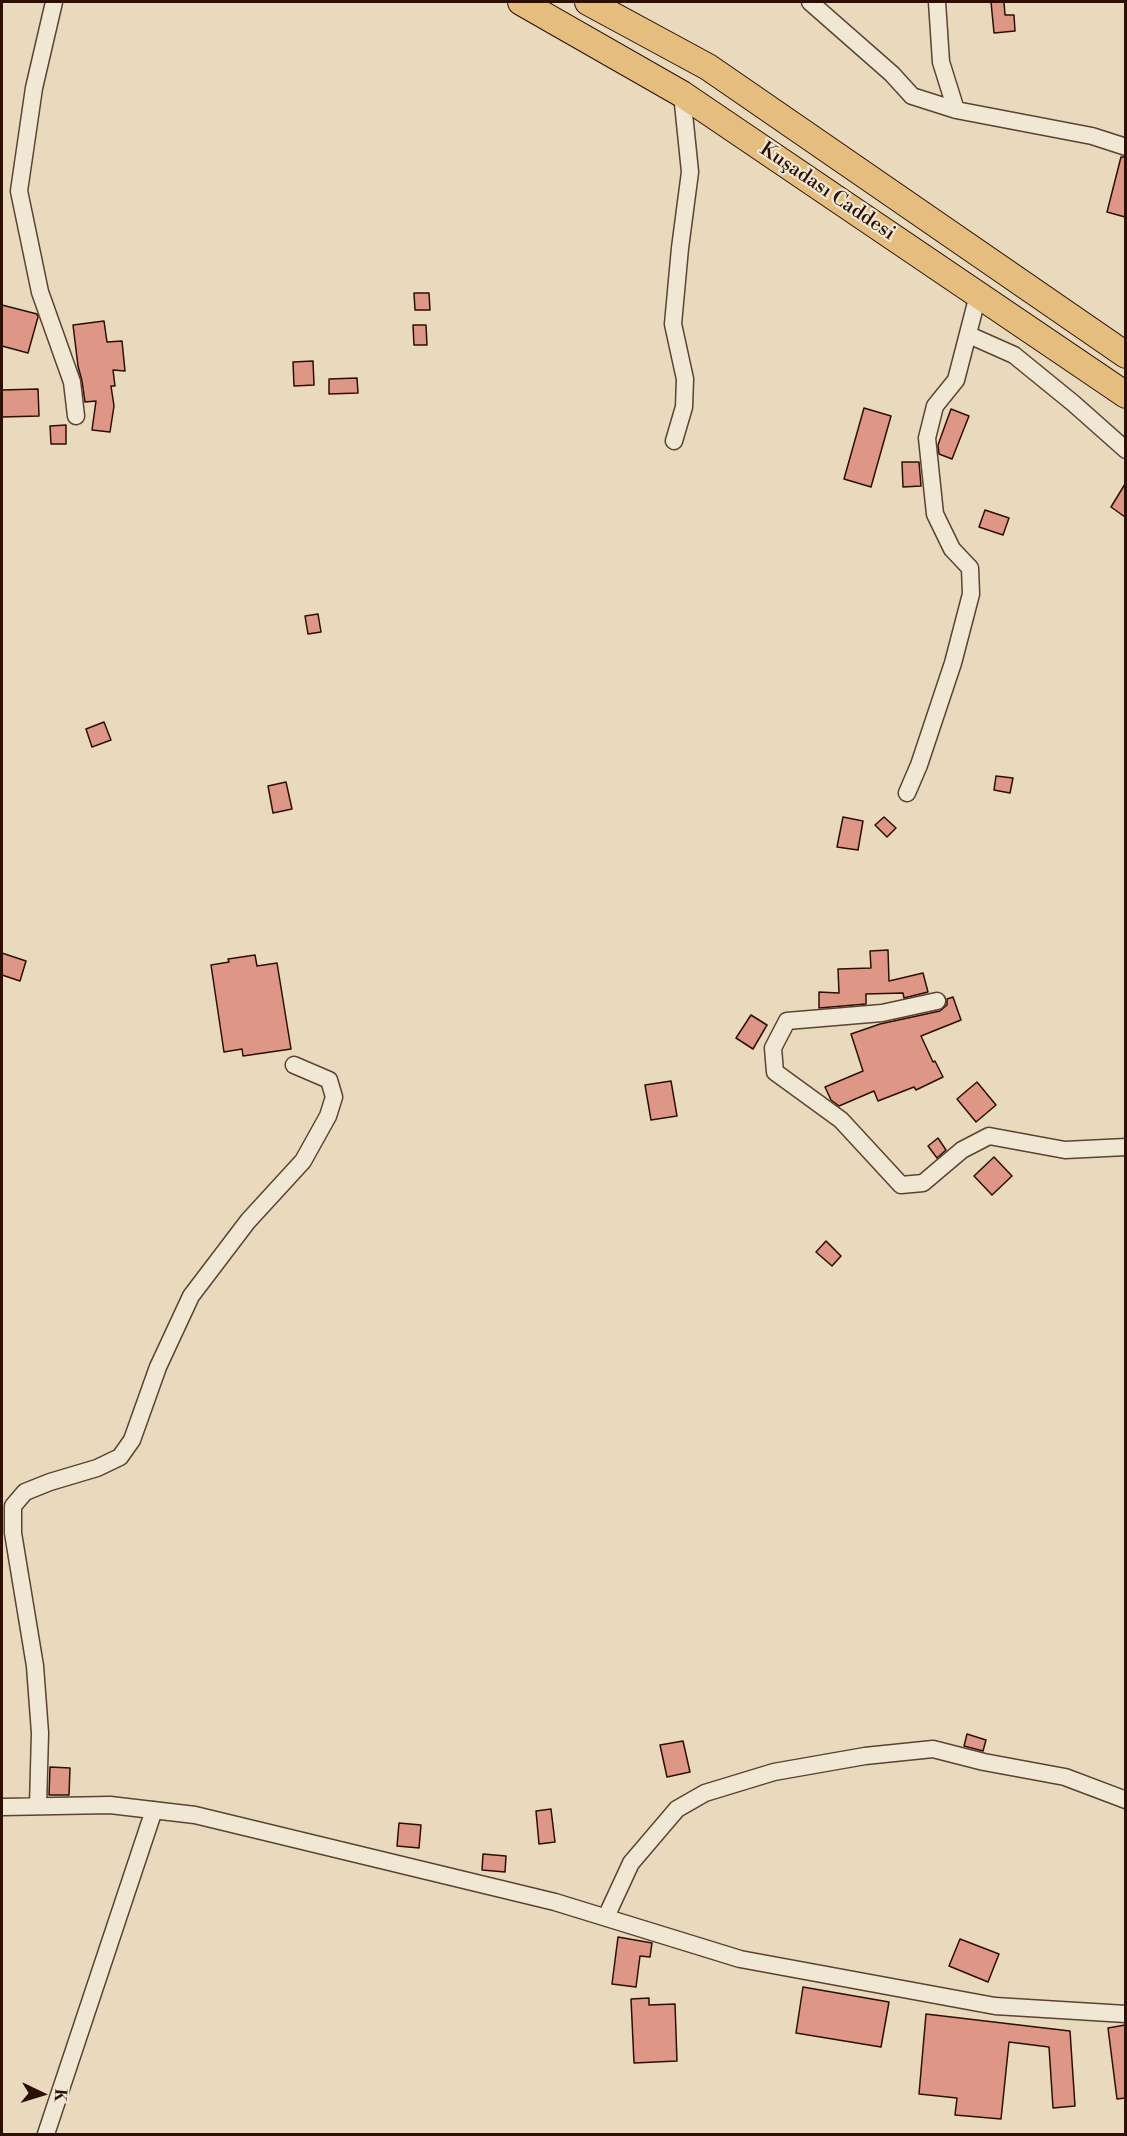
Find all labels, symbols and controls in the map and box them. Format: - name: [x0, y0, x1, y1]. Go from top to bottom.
- street label: Kuşadası Caddesi: [755, 138, 899, 246]
- north arrow: [12, 2064, 72, 2124]
- text: K: [50, 2088, 70, 2102]

